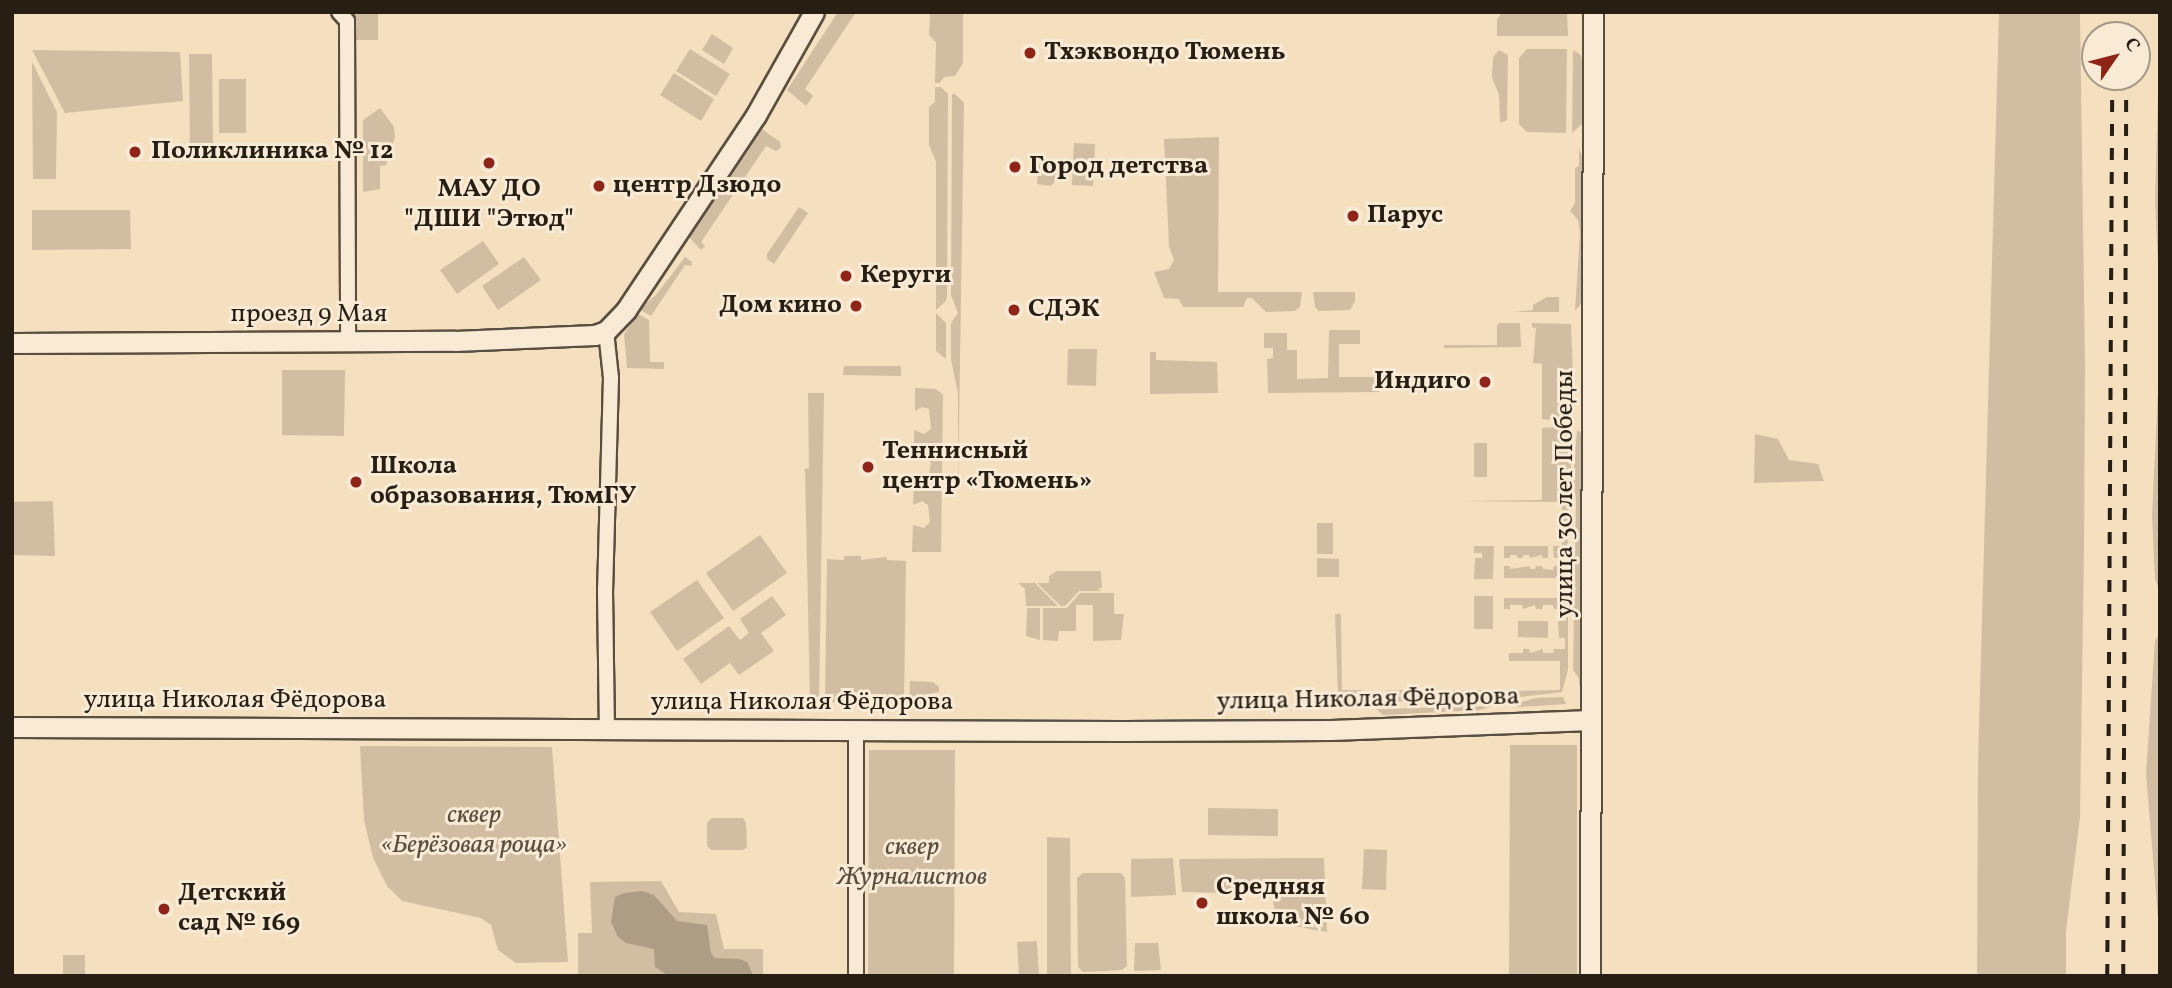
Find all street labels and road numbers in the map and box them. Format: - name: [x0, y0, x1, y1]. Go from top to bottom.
- street label: проезд 9 Мая: [231, 299, 387, 331]
- street label: улица 30 лет Победы: [1550, 370, 1582, 618]
- street label: улица Николая Фёдорова: [1216, 682, 1520, 718]
- street label: улица Николая Фёдорова: [84, 685, 386, 717]
- street label: улица Николая Фёдорова: [651, 687, 953, 719]

